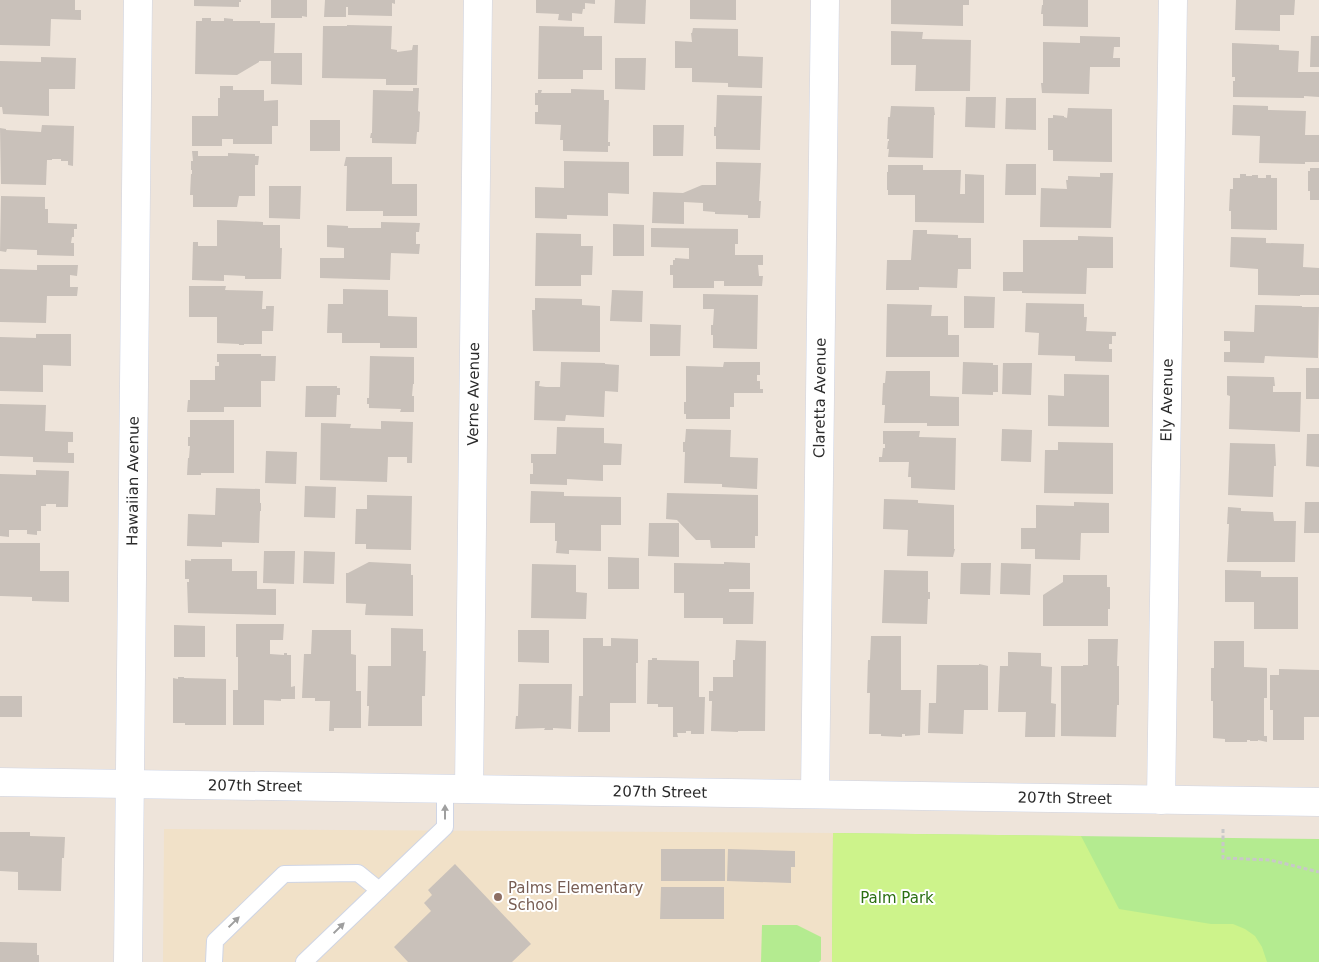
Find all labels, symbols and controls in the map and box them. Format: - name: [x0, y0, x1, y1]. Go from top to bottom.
- street label: Claretta Avenue: [810, 338, 830, 458]
- street label: Verne Avenue: [464, 342, 483, 446]
- street label: Ely Avenue: [1157, 358, 1177, 442]
- street label: Hawaiian Avenue: [123, 416, 143, 546]
- street label: 207th Street: [208, 776, 302, 796]
- street label: 207th Street: [613, 782, 707, 802]
- street label: 207th Street: [1018, 788, 1112, 808]
- one-way arrow: [441, 804, 449, 820]
- place label: Palms Elementary School: [508, 879, 643, 914]
- park label: Palm Park: [860, 889, 934, 907]
- marker: Palms Elementary School: [492, 891, 504, 903]
- one-way arrow: [228, 916, 240, 928]
- one-way arrow: [333, 922, 345, 934]

